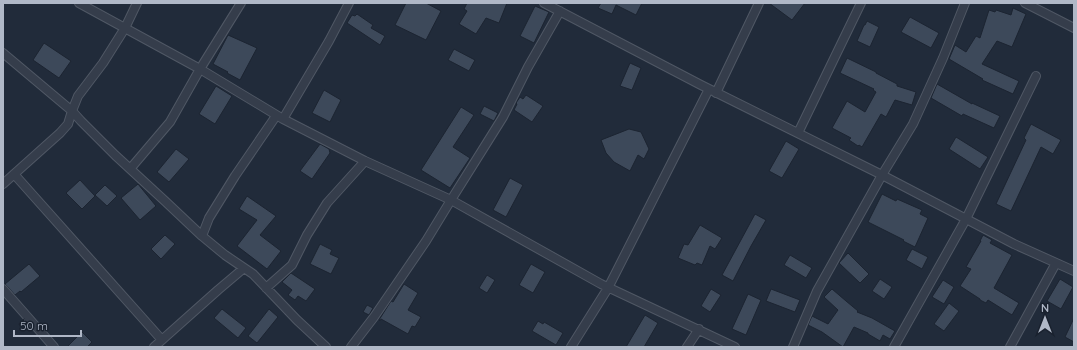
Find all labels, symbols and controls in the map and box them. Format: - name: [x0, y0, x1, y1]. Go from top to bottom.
- north arrow: [1025, 298, 1065, 338]
- text: N: [1041, 301, 1049, 315]
- scale bar: [14, 312, 81, 338]
- text: 50 m: [20, 318, 48, 333]

